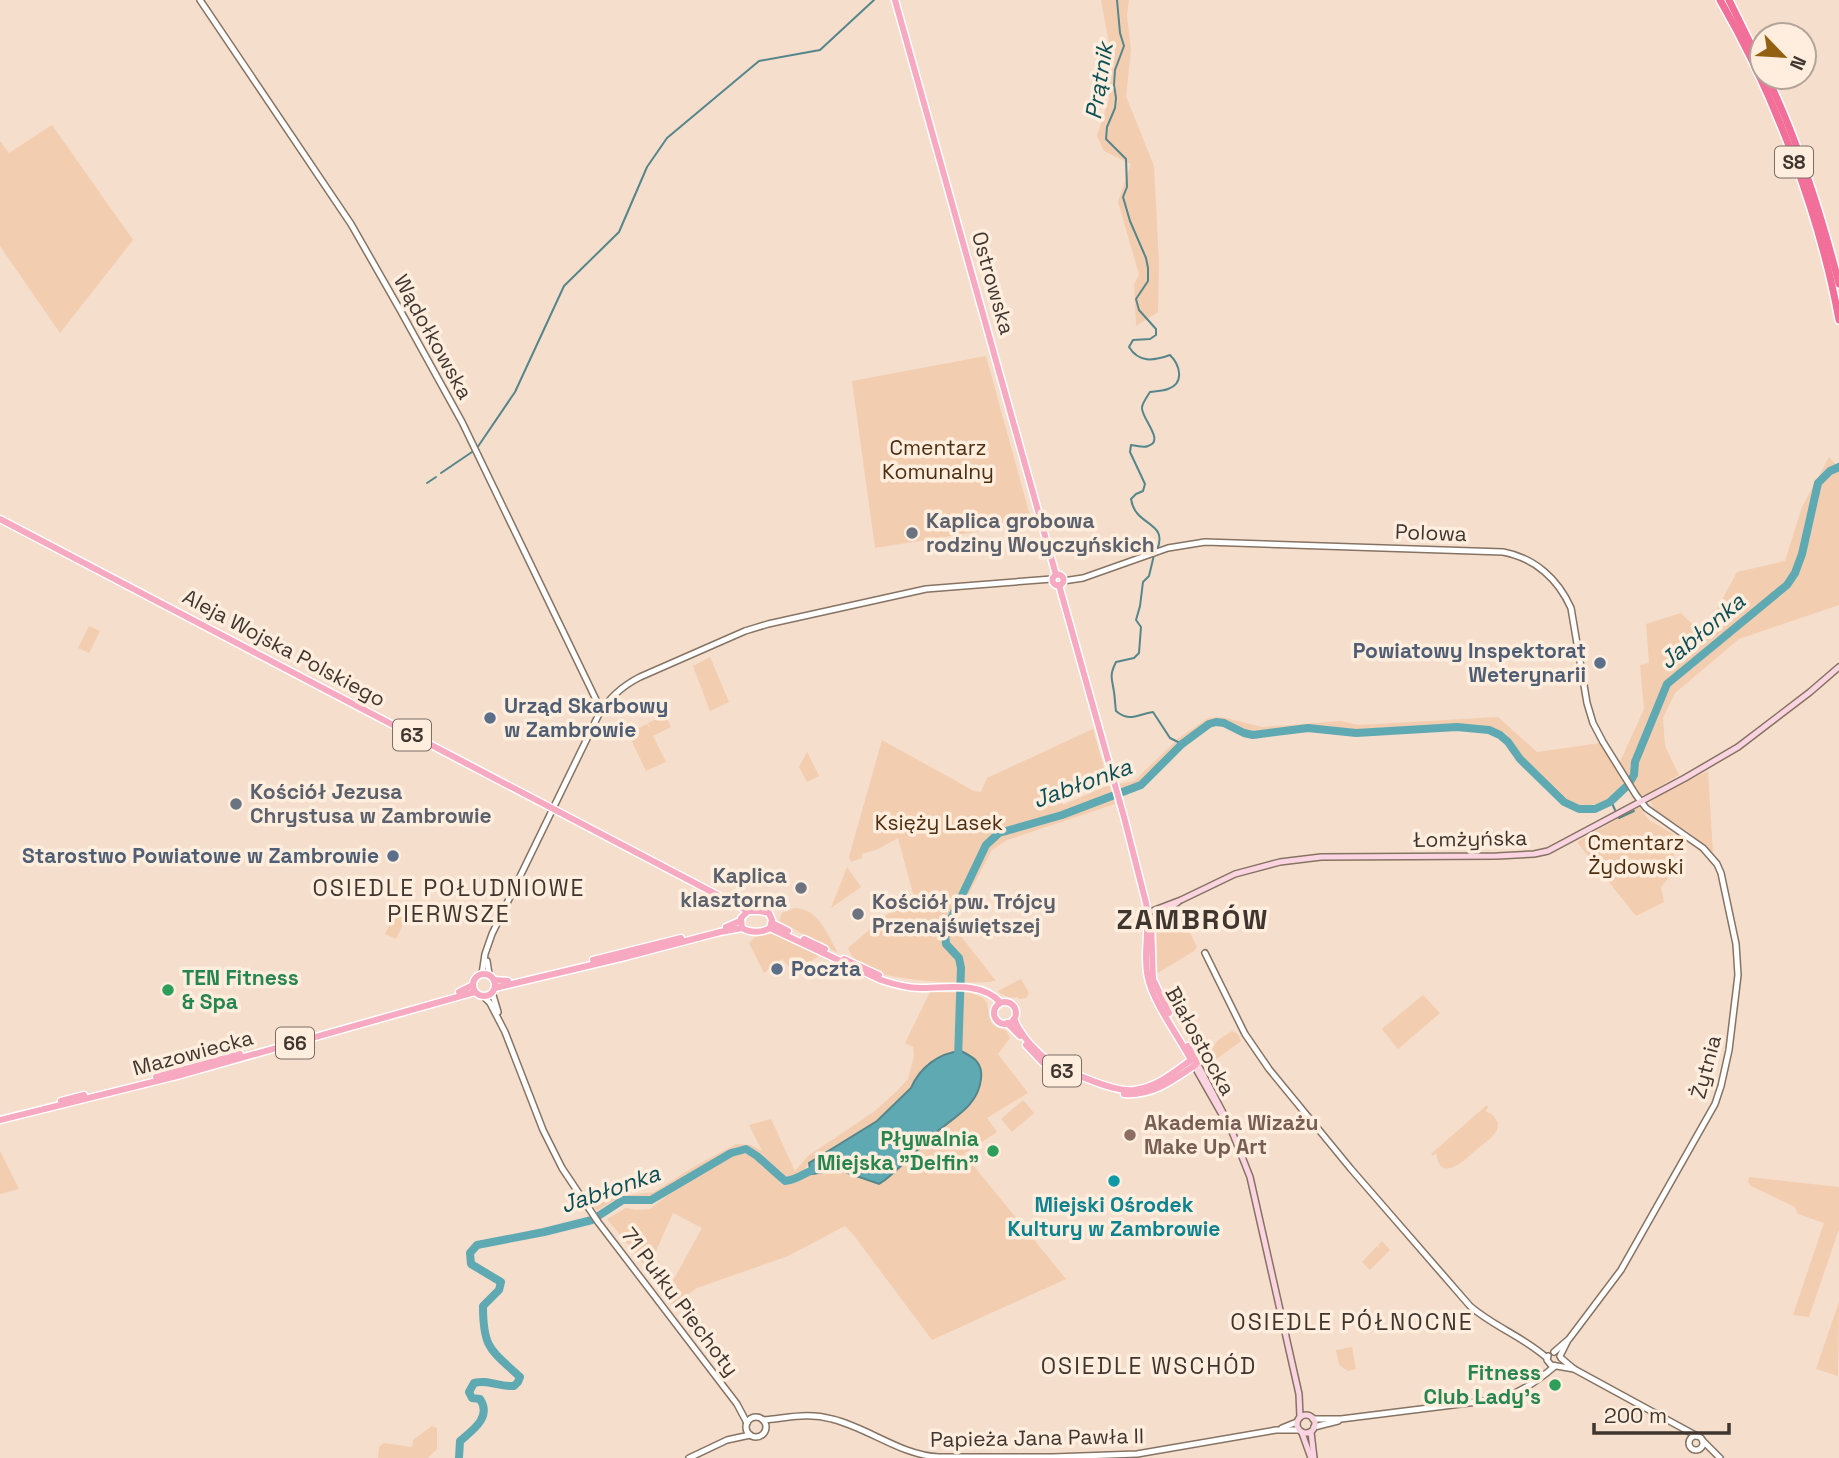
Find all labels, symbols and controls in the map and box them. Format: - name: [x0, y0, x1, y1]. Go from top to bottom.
- north arrow: [1748, 21, 1818, 91]
- water label: Prątnik: [1078, 38, 1120, 122]
- text: N: [1784, 52, 1812, 74]
- road number: S8: [1775, 146, 1813, 178]
- street label: Ostrowska: [966, 228, 1021, 337]
- street label: Wądołkowska: [388, 270, 479, 404]
- park label: Cmentarz Komunalny: [882, 434, 994, 485]
- place label: Kaplica grobowa rodziny Woyczyńskich: [926, 507, 1155, 558]
- street label: Polowa: [1395, 518, 1467, 547]
- marker: Kaplica grobowa rodziny Woyczyńskich: [904, 525, 920, 541]
- street label: Aleja Wojska Polskiego: [178, 583, 390, 713]
- water label: Jabłonka: [1653, 586, 1752, 676]
- place label: Powiatowy Inspektorat Weterynarii: [1353, 637, 1586, 688]
- marker: Powiatowy Inspektorat Weterynarii: [1592, 655, 1608, 671]
- place label: Urząd Skarbowy w Zambrowie: [504, 692, 668, 743]
- marker: Urząd Skarbowy w Zambrowie: [482, 710, 498, 726]
- road number: 63: [393, 720, 431, 750]
- water label: Jabłonka: [1028, 751, 1136, 815]
- place label: Kościół Jezusa Chrystusa w Zambrowie: [250, 778, 492, 829]
- marker: Kościół Jezusa Chrystusa w Zambrowie: [228, 796, 244, 812]
- park label: Księży Lasek: [875, 809, 1003, 836]
- street label: Łomżyńska: [1413, 824, 1527, 853]
- park label: Cmentarz Żydowski: [1587, 829, 1685, 880]
- place label: Starostwo Powiatowe w Zambrowie: [22, 842, 379, 869]
- marker: Starostwo Powiatowe w Zambrowie: [385, 848, 401, 864]
- place label: Kaplica klasztorna: [680, 862, 787, 913]
- district label: OSIEDLE POŁUDNIOWE PIERWSZE: [312, 873, 586, 929]
- marker: Kaplica klasztorna: [793, 880, 809, 896]
- place label: Kościół pw. Trójcy Przenajświętszej: [872, 888, 1056, 939]
- district label: ZAMBRÓW: [1117, 901, 1269, 937]
- marker: Kościół pw. Trójcy Przenajświętszej: [850, 906, 866, 922]
- place label: Poczta: [791, 955, 861, 982]
- marker: Poczta: [769, 961, 785, 977]
- place label: TEN Fitness & Spa: [182, 964, 299, 1015]
- marker: TEN Fitness & Spa: [160, 982, 176, 998]
- street label: Białostocka: [1159, 982, 1241, 1100]
- street label: Mazowiecka: [130, 1023, 256, 1082]
- road number: 66: [276, 1028, 314, 1058]
- street label: Żytnia: [1684, 1032, 1727, 1102]
- road number: 63: [1043, 1056, 1081, 1086]
- place label: Akademia Wizażu Make Up Art: [1144, 1109, 1319, 1160]
- place label: Pływalnia Miejska "Delfin": [817, 1125, 979, 1176]
- marker: Akademia Wizażu Make Up Art: [1122, 1127, 1138, 1143]
- marker: Pływalnia Miejska "Delfin": [985, 1143, 1001, 1159]
- water label: Jabłonka: [556, 1158, 664, 1220]
- marker: Miejski Ośrodek Kultury w Zambrowie: [1106, 1173, 1122, 1189]
- place label: Miejski Ośrodek Kultury w Zambrowie: [1008, 1191, 1220, 1242]
- street label: 71 Pułku Piechoty: [616, 1222, 745, 1381]
- district label: OSIEDLE PÓŁNOCNE: [1230, 1307, 1474, 1337]
- district label: OSIEDLE WSCHÓD: [1041, 1351, 1257, 1381]
- place label: Fitness Club Lady's: [1424, 1359, 1541, 1410]
- marker: Fitness Club Lady's: [1547, 1377, 1563, 1393]
- scale bar: [1594, 1392, 1729, 1436]
- text: 200 m: [1604, 1402, 1667, 1429]
- street label: Papieża Jana Pawła II: [930, 1422, 1144, 1453]

